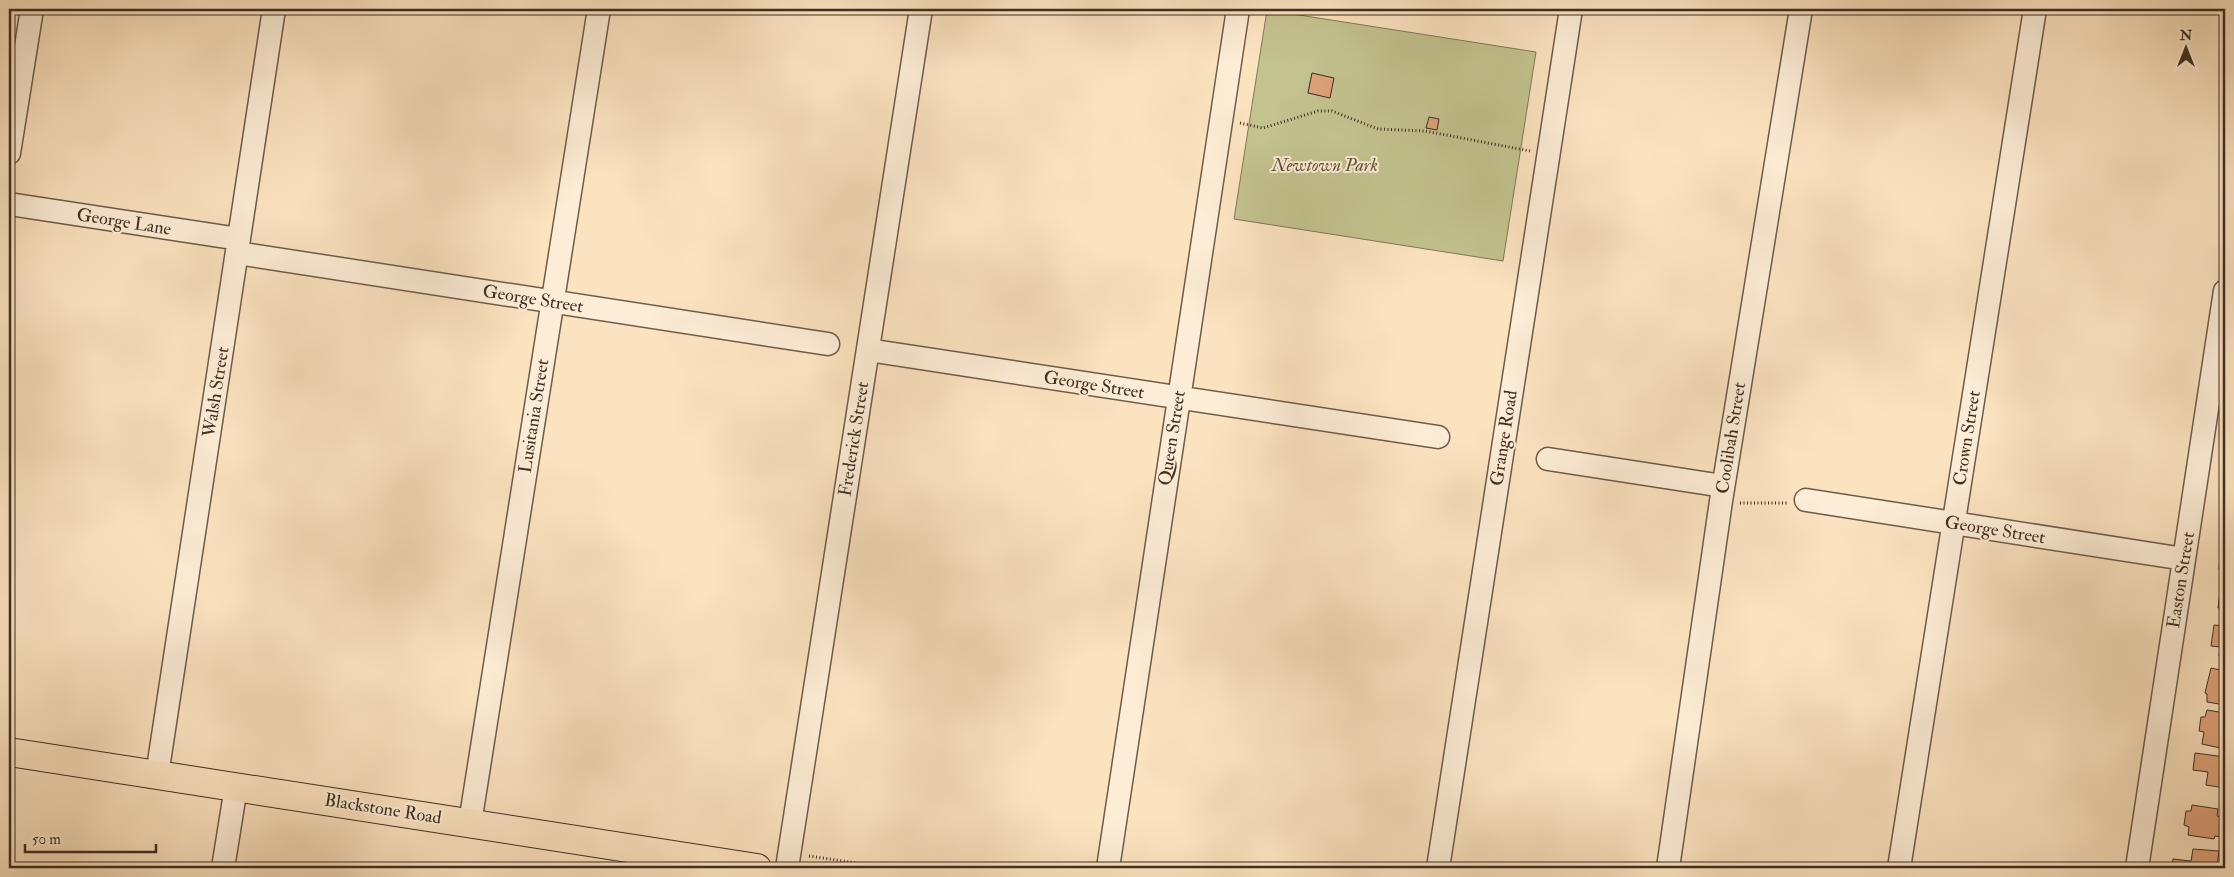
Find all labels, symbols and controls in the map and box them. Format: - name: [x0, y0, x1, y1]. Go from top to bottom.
- north arrow: [2162, 22, 2212, 72]
- text: N: [2179, 27, 2193, 44]
- park label: Newtown Park: [1271, 154, 1378, 177]
- street label: George Lane: [75, 203, 173, 241]
- street label: George Street: [481, 280, 585, 318]
- street label: Walsh Street: [197, 345, 235, 440]
- street label: Lusitania Street: [514, 357, 554, 475]
- street label: George Street: [1042, 366, 1146, 404]
- street label: Frederick Street: [834, 380, 874, 498]
- street label: Coolibah Street: [1711, 380, 1751, 495]
- street label: Queen Street: [1153, 389, 1191, 487]
- street label: Grange Road: [1485, 389, 1523, 487]
- street label: Crown Street: [1948, 389, 1986, 487]
- street label: George Street: [1943, 511, 2047, 549]
- street label: Easton Street: [2162, 530, 2200, 630]
- street label: Blackstone Road: [323, 788, 443, 830]
- scale bar: [25, 822, 156, 854]
- text: 50 m: [32, 830, 61, 849]

